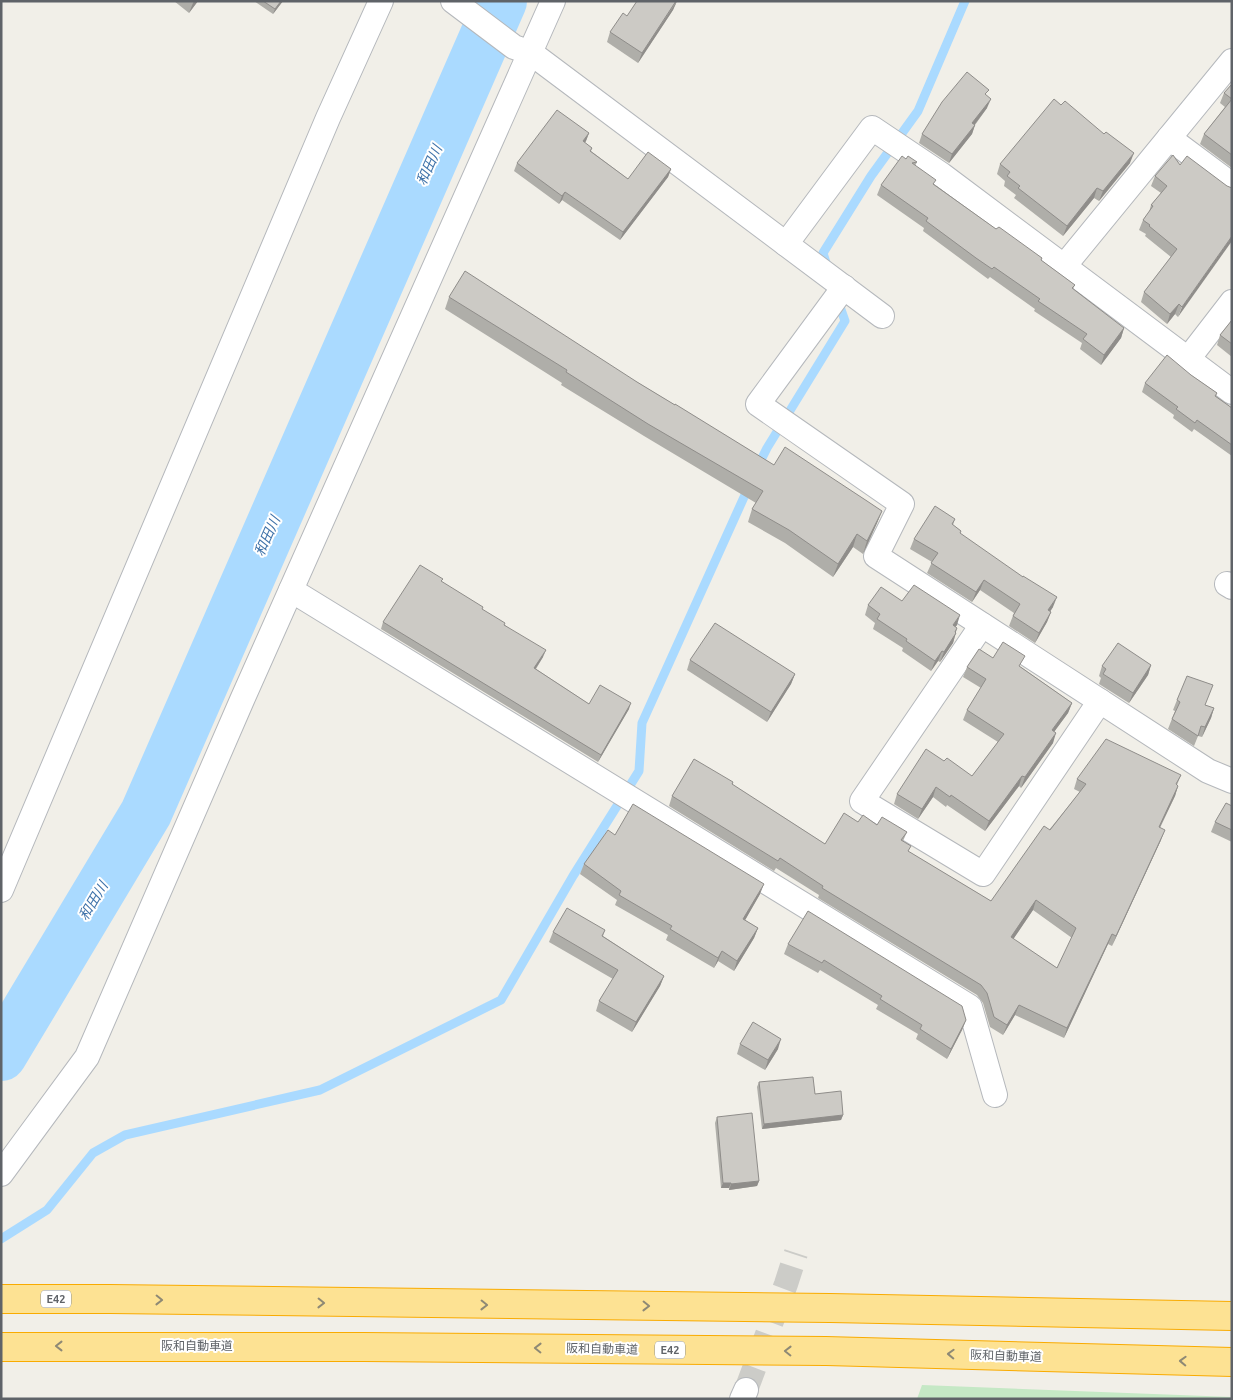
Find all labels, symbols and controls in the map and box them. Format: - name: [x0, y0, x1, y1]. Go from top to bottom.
- water label: 和田川: [413, 141, 446, 187]
- water label: 和田川: [251, 512, 284, 558]
- water label: 和田川: [75, 877, 112, 923]
- road number: E42: [41, 1290, 71, 1308]
- one-way arrow: [155, 1295, 163, 1305]
- one-way arrow: [317, 1297, 325, 1308]
- one-way arrow: [480, 1299, 488, 1310]
- one-way arrow: [642, 1301, 650, 1311]
- street label: 阪和自動車道: [161, 1339, 233, 1352]
- one-way arrow: [55, 1341, 63, 1351]
- street label: 阪和自動車道: [566, 1341, 638, 1356]
- road number: E42: [655, 1342, 685, 1358]
- one-way arrow: [534, 1343, 542, 1353]
- one-way arrow: [784, 1346, 792, 1356]
- street label: 阪和自動車道: [970, 1348, 1042, 1363]
- one-way arrow: [946, 1349, 954, 1360]
- one-way arrow: [1179, 1356, 1186, 1366]

